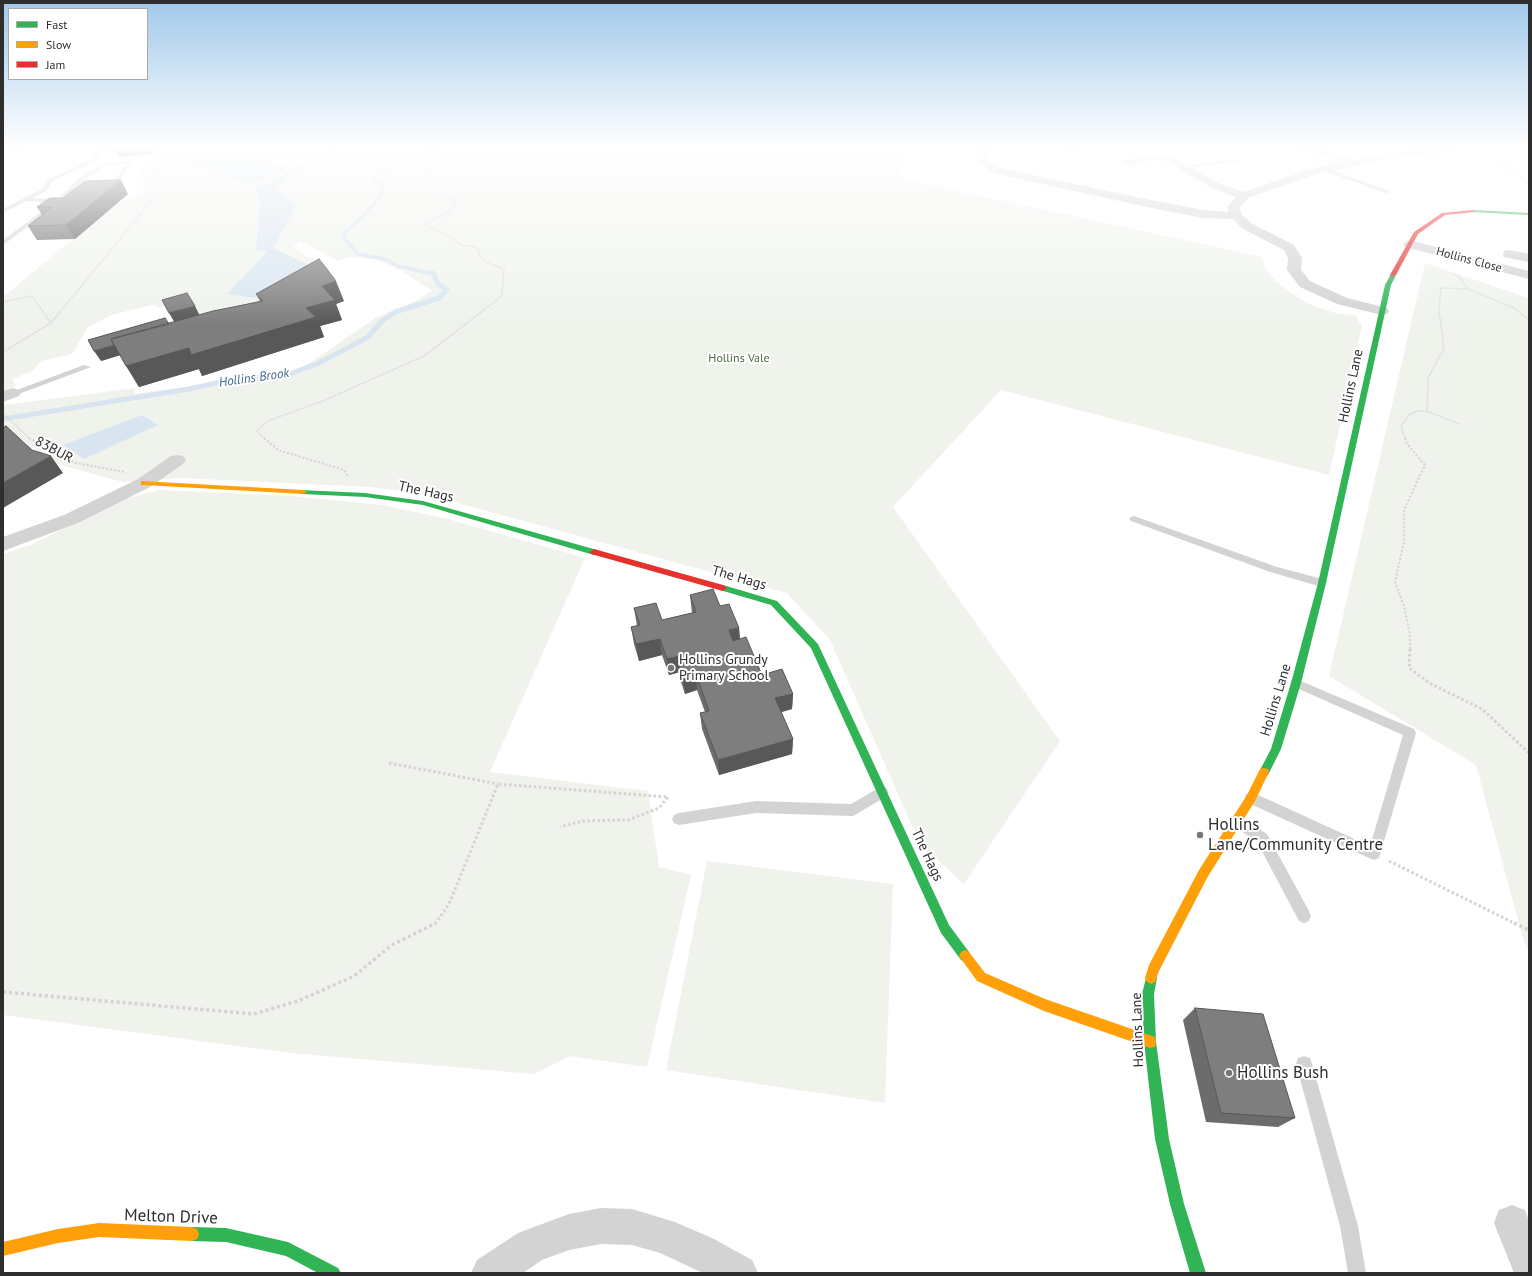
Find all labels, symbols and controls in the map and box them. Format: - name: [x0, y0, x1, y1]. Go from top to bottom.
- legend: [8, 8, 148, 80]
- text: Fast: [46, 17, 67, 32]
- text: Slow: [46, 37, 71, 52]
- text: Jam: [46, 57, 65, 72]
- street label: Hollins Close: [1435, 244, 1503, 276]
- street label: Hollins Lane: [1335, 348, 1367, 424]
- park label: Hollins Vale: [708, 352, 770, 366]
- water label: Hollins Brook: [218, 365, 290, 391]
- street label: 83BUR: [32, 433, 76, 467]
- street label: The Hags: [397, 478, 455, 506]
- street label: The Hags: [710, 562, 768, 594]
- place label: Hollins Grundy Primary School: [679, 652, 769, 684]
- street label: Hollins Lane: [1257, 662, 1295, 738]
- marker: Hollins Grundy Primary School: [666, 663, 676, 673]
- place label: Hollins Lane/Community Centre: [1208, 815, 1383, 855]
- street label: The Hags: [908, 826, 946, 884]
- marker: Hollins Lane/Community Centre: [1195, 830, 1205, 840]
- street label: Hollins Lane: [1128, 992, 1148, 1068]
- place label: Hollins Bush: [1237, 1063, 1329, 1083]
- marker: Hollins Bush: [1224, 1068, 1234, 1078]
- street label: Melton Drive: [124, 1205, 218, 1229]

